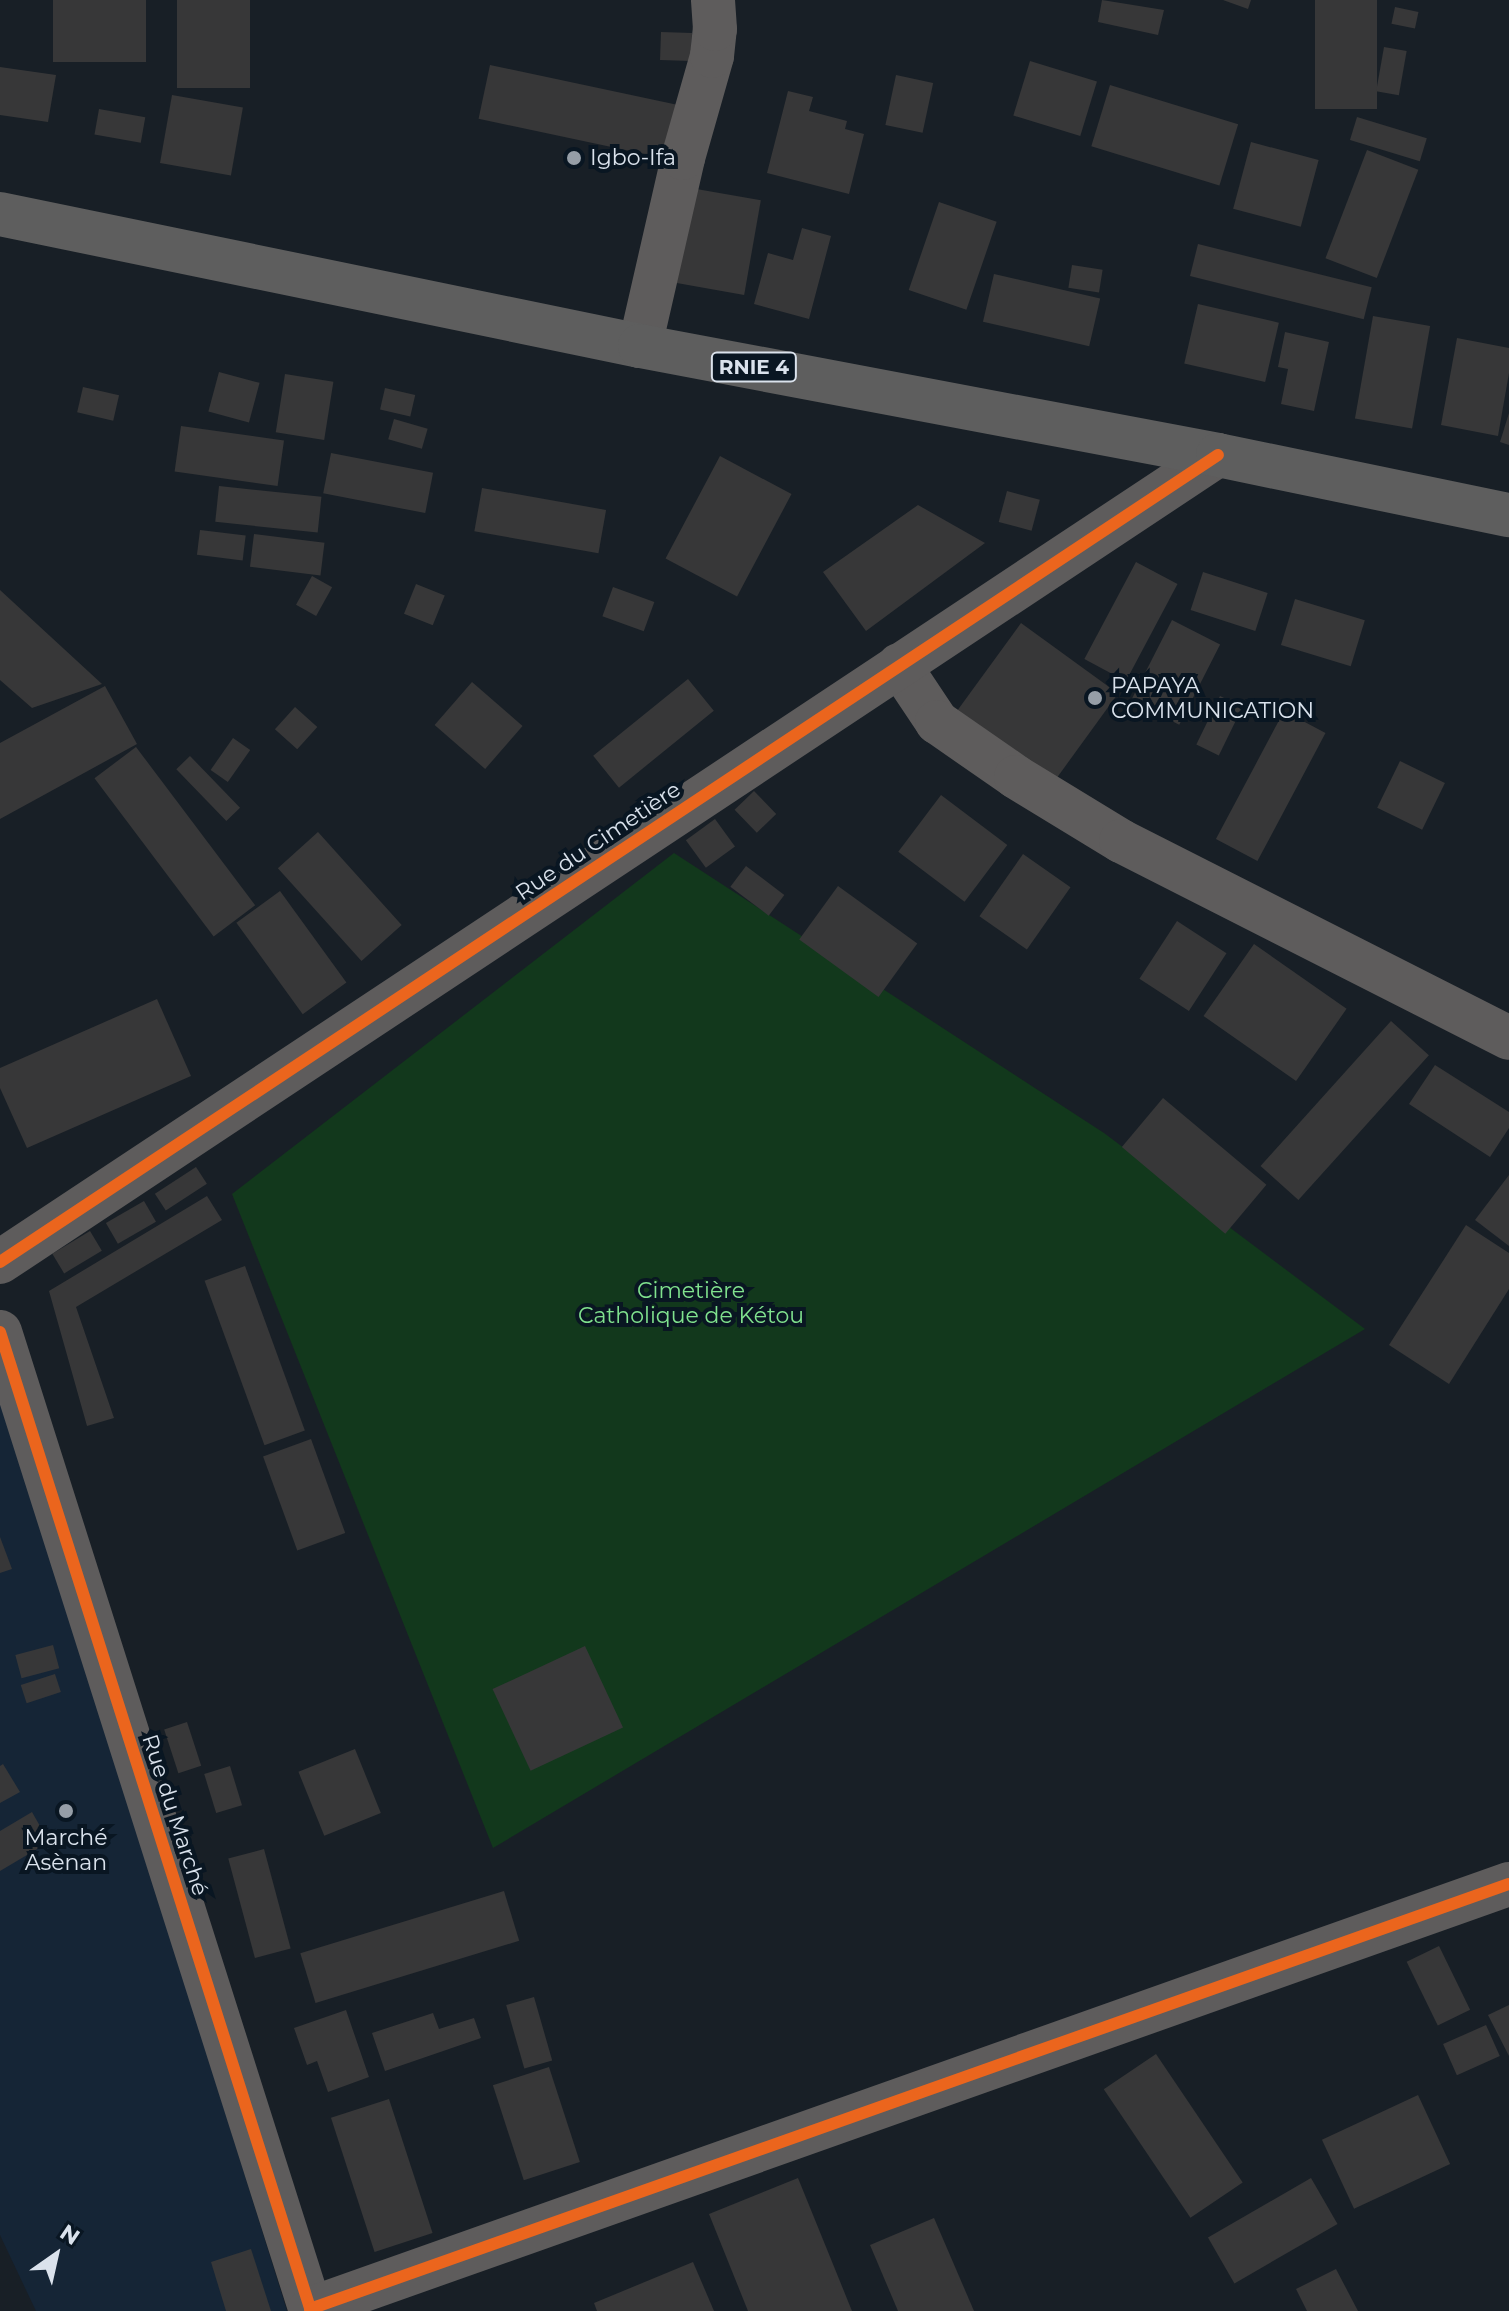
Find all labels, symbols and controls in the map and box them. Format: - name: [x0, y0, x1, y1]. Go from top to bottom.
- place label: Igbo-Ifa: [590, 145, 676, 171]
- marker: Igbo-Ifa: [565, 149, 583, 167]
- road number: RNIE 4: [710, 351, 798, 383]
- place label: PAPAYA COMMUNICATION: [1111, 672, 1314, 724]
- marker: PAPAYA COMMUNICATION: [1086, 689, 1104, 707]
- street label: Rue du Cimetière: [510, 776, 686, 906]
- park label: Cimetière Catholique de Kétou: [578, 1277, 804, 1328]
- street label: Rue du Marché: [136, 1731, 214, 1899]
- marker: Marché Asènan: [57, 1802, 75, 1820]
- place label: Marché Asènan: [25, 1824, 107, 1876]
- north arrow: [16, 2215, 96, 2295]
- text: N: [55, 2219, 85, 2251]

